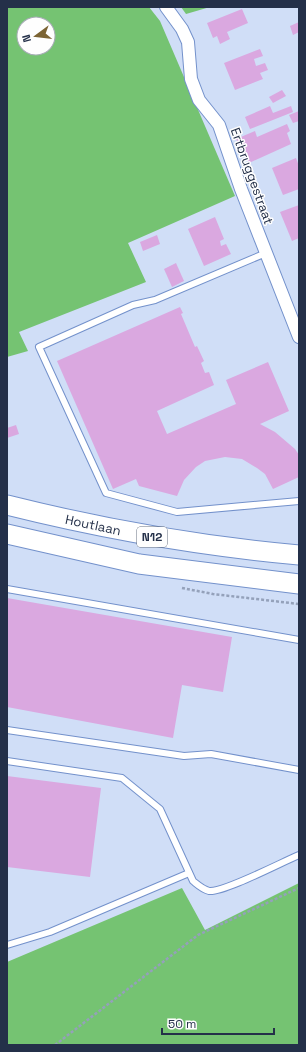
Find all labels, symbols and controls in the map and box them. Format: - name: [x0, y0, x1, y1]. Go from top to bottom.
- north arrow: [16, 16, 56, 56]
- text: N: [19, 33, 34, 44]
- street label: Ertbruggestraat: [227, 125, 277, 227]
- street label: Houtlaan: [64, 511, 122, 539]
- road number: N12: [137, 527, 167, 547]
- scale bar: [162, 1010, 274, 1036]
- text: 50 m: [168, 1016, 196, 1032]

